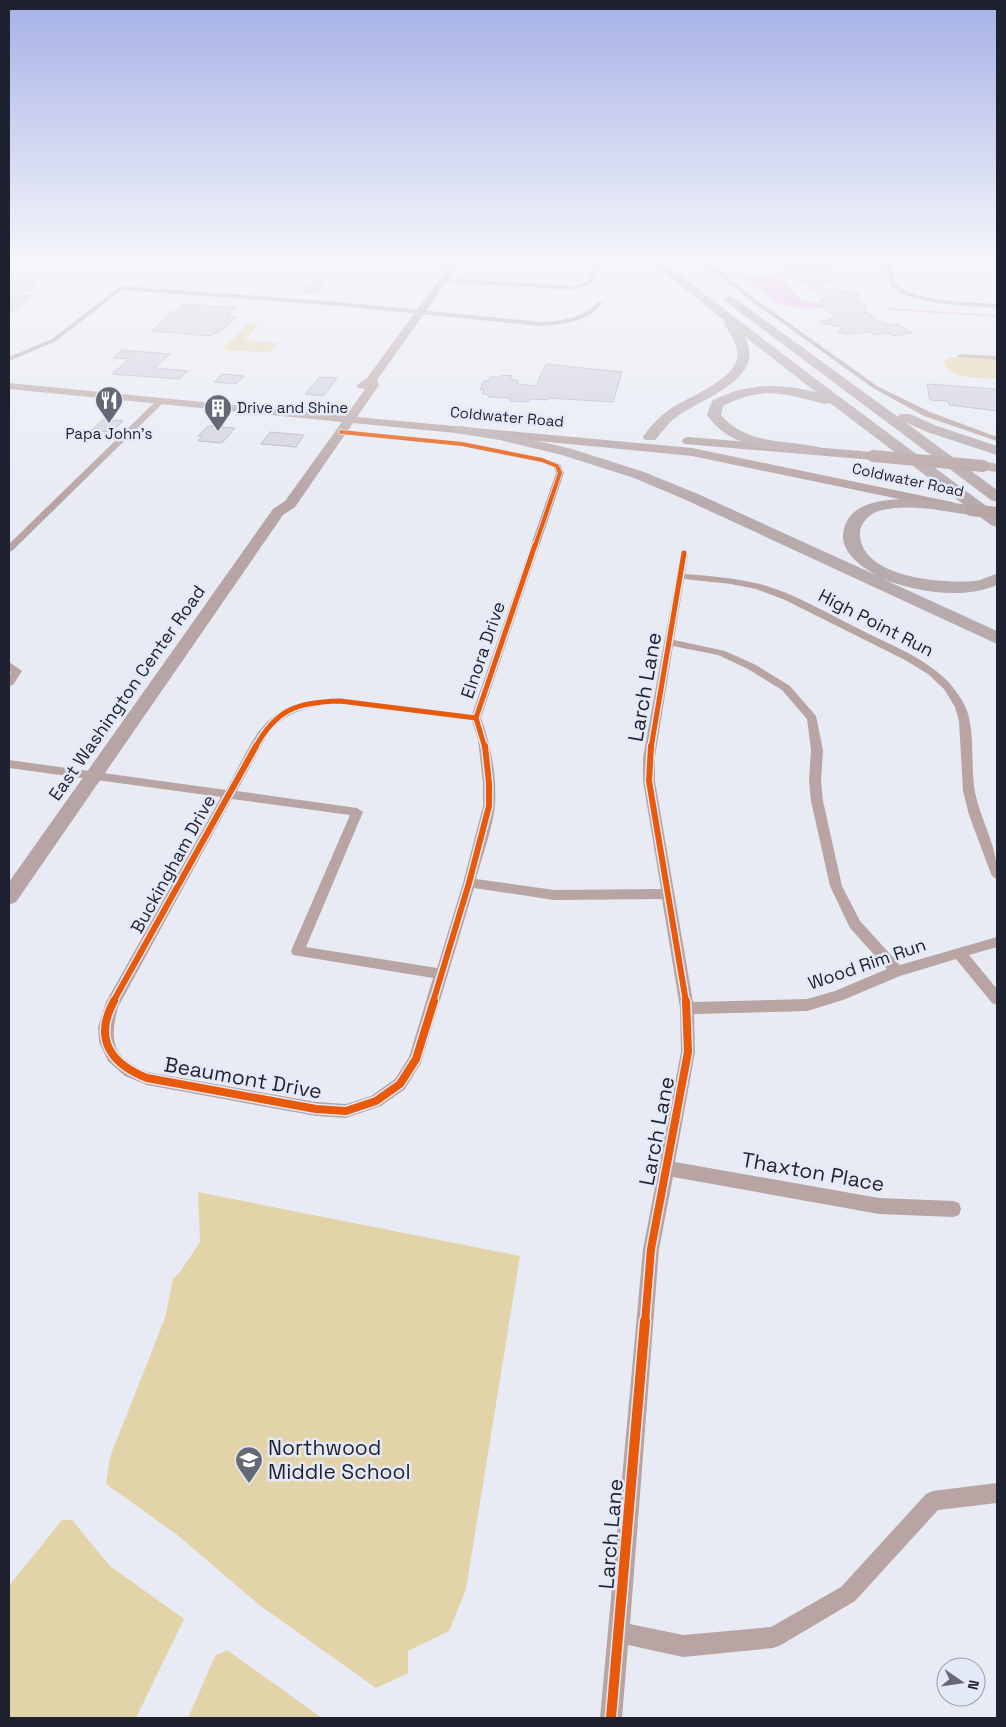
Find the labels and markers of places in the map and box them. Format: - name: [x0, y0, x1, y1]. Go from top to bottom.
- restaurant icon: Papa John's: [94, 385, 124, 424]
- building icon: Drive and Shine: [203, 393, 233, 432]
- place label: Drive and Shine: [237, 398, 348, 417]
- place label: Papa John's: [66, 424, 153, 443]
- place label: Northwood Middle School: [268, 1434, 411, 1485]
- school or university icon: Northwood Middle School: [234, 1445, 264, 1484]

